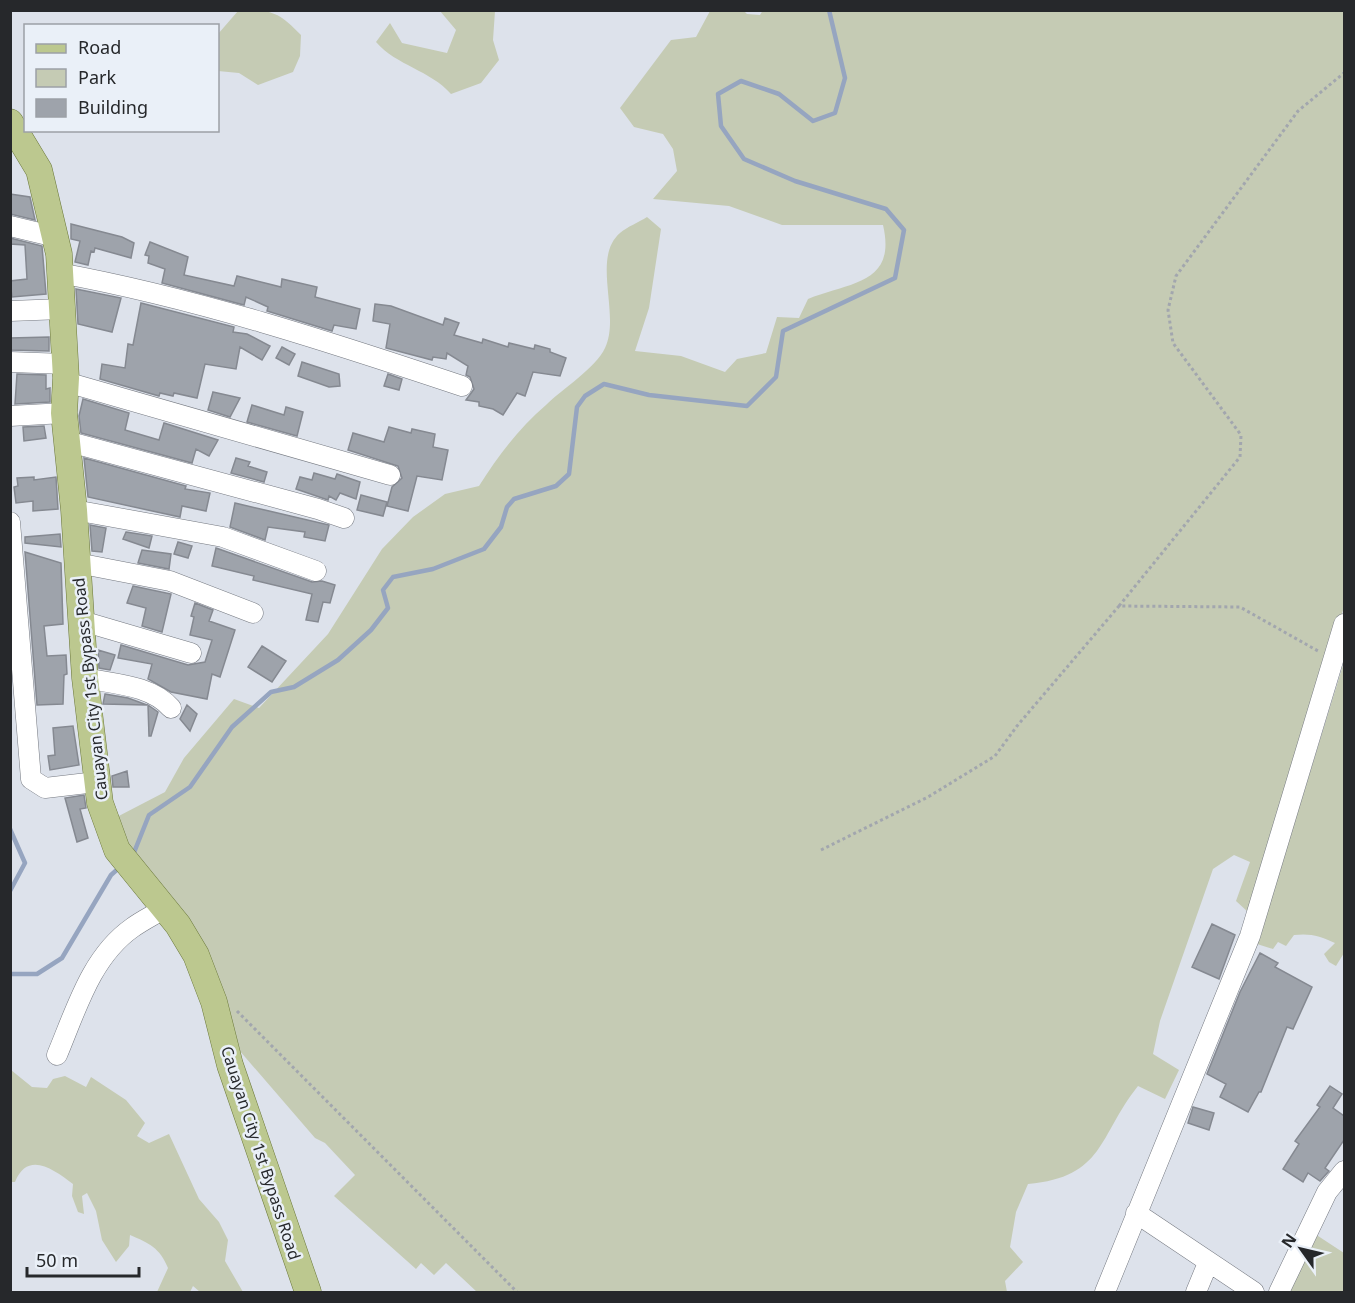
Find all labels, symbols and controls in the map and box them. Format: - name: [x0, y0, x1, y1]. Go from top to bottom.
- legend: [24, 24, 219, 132]
- text: Road: [78, 35, 121, 59]
- text: Park: [78, 65, 116, 89]
- text: Building: [78, 95, 148, 119]
- street label: Cauayan City 1st Bypass Road: [67, 577, 113, 801]
- street label: Cauayan City 1st Bypass Road: [216, 1043, 306, 1263]
- north arrow: [1271, 1219, 1331, 1279]
- text: N: [1276, 1229, 1301, 1252]
- scale bar: [27, 1240, 140, 1278]
- text: 50 m: [36, 1248, 78, 1272]

